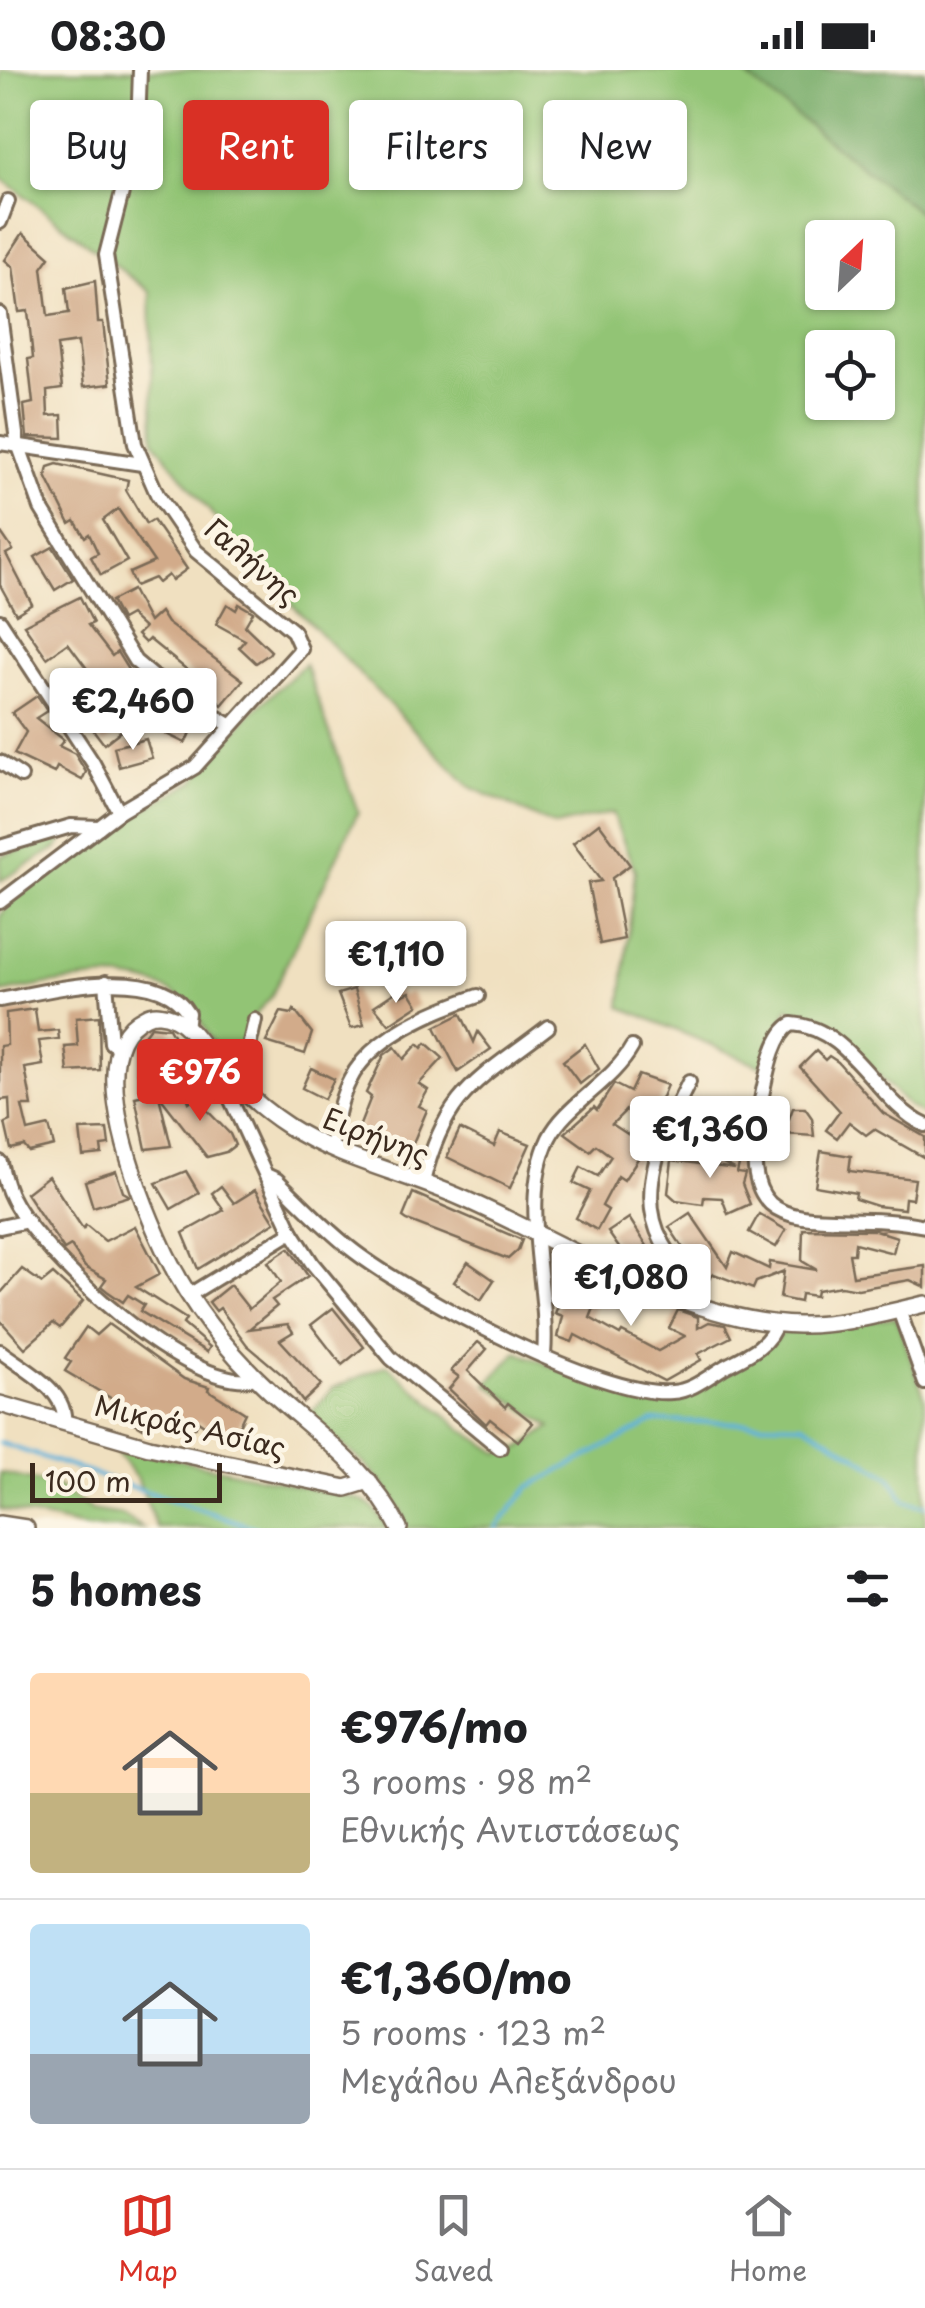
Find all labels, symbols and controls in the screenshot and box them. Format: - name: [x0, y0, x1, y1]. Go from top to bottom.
- text: 08:30: [50, 7, 166, 64]
- chip: Buy: [30, 100, 163, 190]
- chip: Rent: [183, 100, 329, 190]
- chip: Filters: [349, 100, 523, 190]
- chip: New: [543, 100, 687, 190]
- north arrow: [805, 220, 895, 310]
- map controls: [805, 220, 895, 420]
- button: locate: [805, 330, 895, 420]
- street label: Γαλήνης: [196, 507, 310, 615]
- pin: €2,460: [52, 668, 214, 753]
- text: €2,460: [72, 676, 194, 724]
- pin: €1,110: [315, 921, 477, 1006]
- text: €1,110: [347, 929, 445, 977]
- pin: €976: [141, 1039, 259, 1124]
- text: €976: [159, 1047, 241, 1095]
- street label: Ειρήνης: [317, 1096, 436, 1176]
- pin: €1,360: [629, 1096, 791, 1181]
- text: €1,360: [652, 1104, 768, 1152]
- pin: €1,080: [550, 1244, 712, 1329]
- text: €1,080: [574, 1252, 688, 1300]
- street label: Μικράς Ασίας: [91, 1383, 290, 1468]
- scale bar: [30, 1458, 222, 1502]
- text: 100 m: [45, 1459, 131, 1502]
- text: 5 homes: [30, 1557, 202, 1620]
- icon: filters: [840, 1561, 895, 1616]
- text: €976/mo: [340, 1694, 528, 1757]
- icon: home: [110, 1713, 230, 1833]
- text: 3 rooms · 98 m²: [340, 1757, 592, 1805]
- text: Εθνικής Αντιστάσεως: [340, 1805, 680, 1853]
- text: €1,360/mo: [340, 1945, 571, 2008]
- icon: home: [110, 1964, 230, 2084]
- text: 5 rooms · 123 m²: [340, 2008, 606, 2056]
- text: Μεγάλου Αλεξάνδρου: [340, 2056, 677, 2104]
- tab: Map: [118, 2188, 178, 2291]
- tab: Saved: [414, 2188, 493, 2291]
- tab: Home: [729, 2188, 807, 2291]

